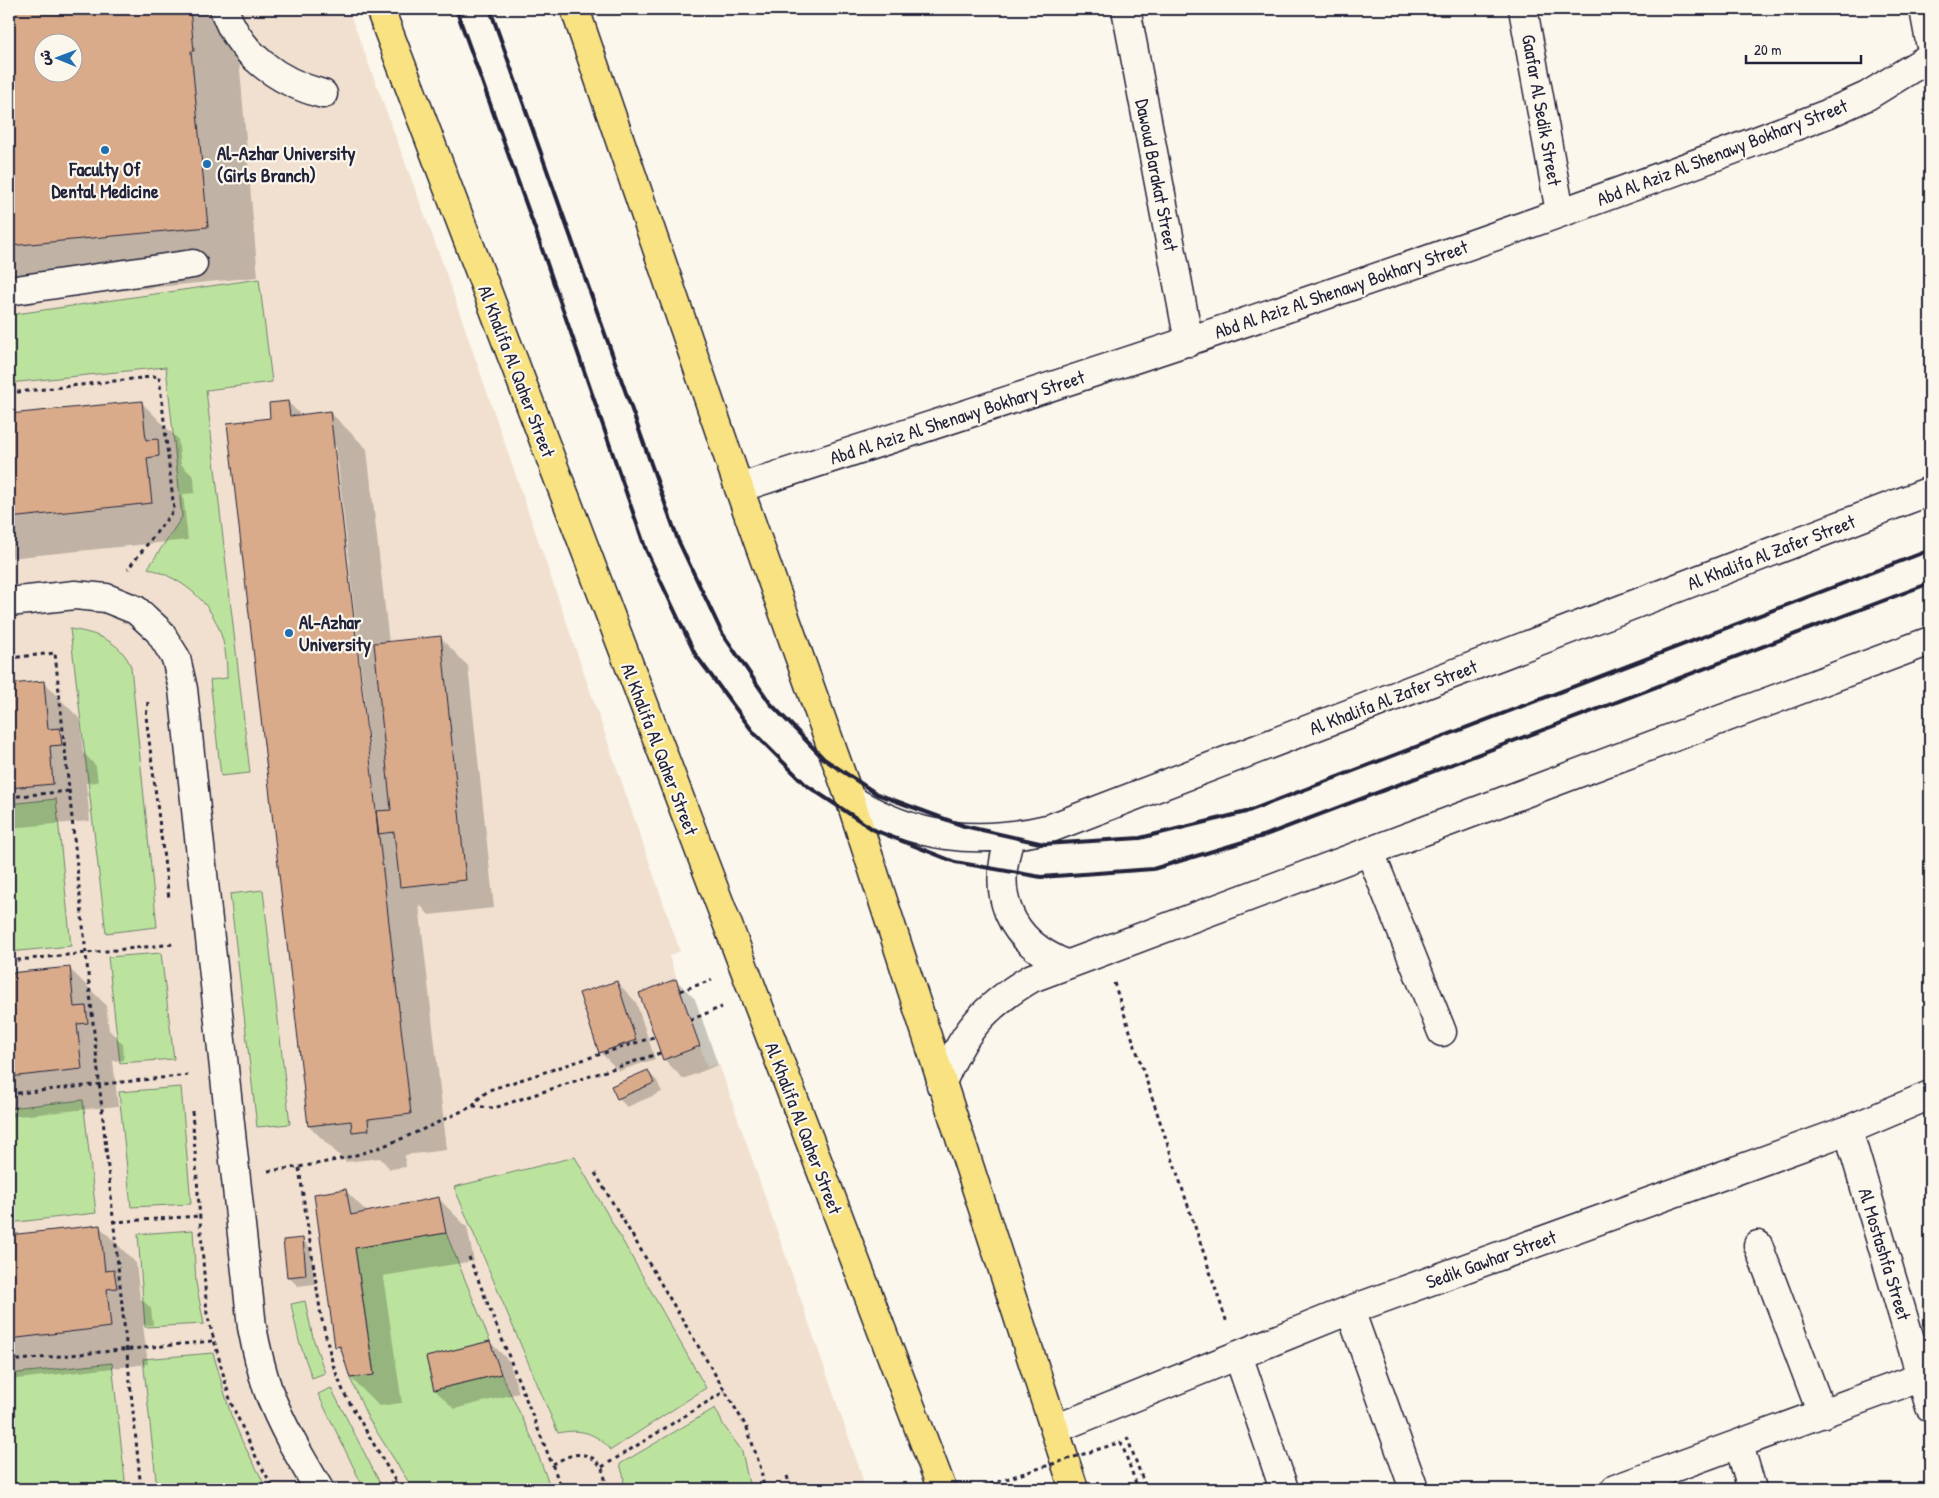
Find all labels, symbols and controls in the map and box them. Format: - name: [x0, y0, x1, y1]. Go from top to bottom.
- north arrow: [32, 32, 82, 82]
- street label: Gaafar Al Sedik Street: [1516, 32, 1568, 188]
- scale bar: [1746, 32, 1862, 64]
- text: 20 m: [1754, 39, 1781, 60]
- text: ش: [35, 50, 54, 66]
- street label: Abd Al Aziz Al Shenawy Bokhary Street: [1593, 92, 1851, 212]
- street label: Dawoud Barakat Street: [1129, 97, 1185, 254]
- place label: Al-Azhar University (Girls Branch): [217, 140, 355, 188]
- marker: Faculty Of Dental Medicine: [99, 144, 111, 156]
- place label: Faculty Of Dental Medicine: [52, 156, 159, 204]
- marker: Al-Azhar University (Girls Branch): [201, 158, 213, 170]
- street label: Abd Al Aziz Al Shenawy Bokhary Street: [1211, 233, 1472, 345]
- street label: Al Khalifa Al Qaher Street: [472, 281, 562, 461]
- street label: Abd Al Aziz Al Shenawy Bokhary Street: [826, 363, 1088, 471]
- street label: Al Khalifa Al Zafer Street: [1683, 508, 1859, 596]
- place label: Al-Azhar University: [299, 609, 371, 658]
- marker: Al-Azhar University: [283, 627, 295, 639]
- street label: Al Khalifa Al Zafer Street: [1305, 653, 1481, 741]
- street label: Al Khalifa Al Qaher Street: [615, 659, 705, 839]
- street label: Al Khalifa Al Qaher Street: [759, 1038, 849, 1218]
- street label: Al Mostashfa Street: [1853, 1185, 1918, 1324]
- street label: Sedik Gawhar Street: [1422, 1223, 1560, 1295]

